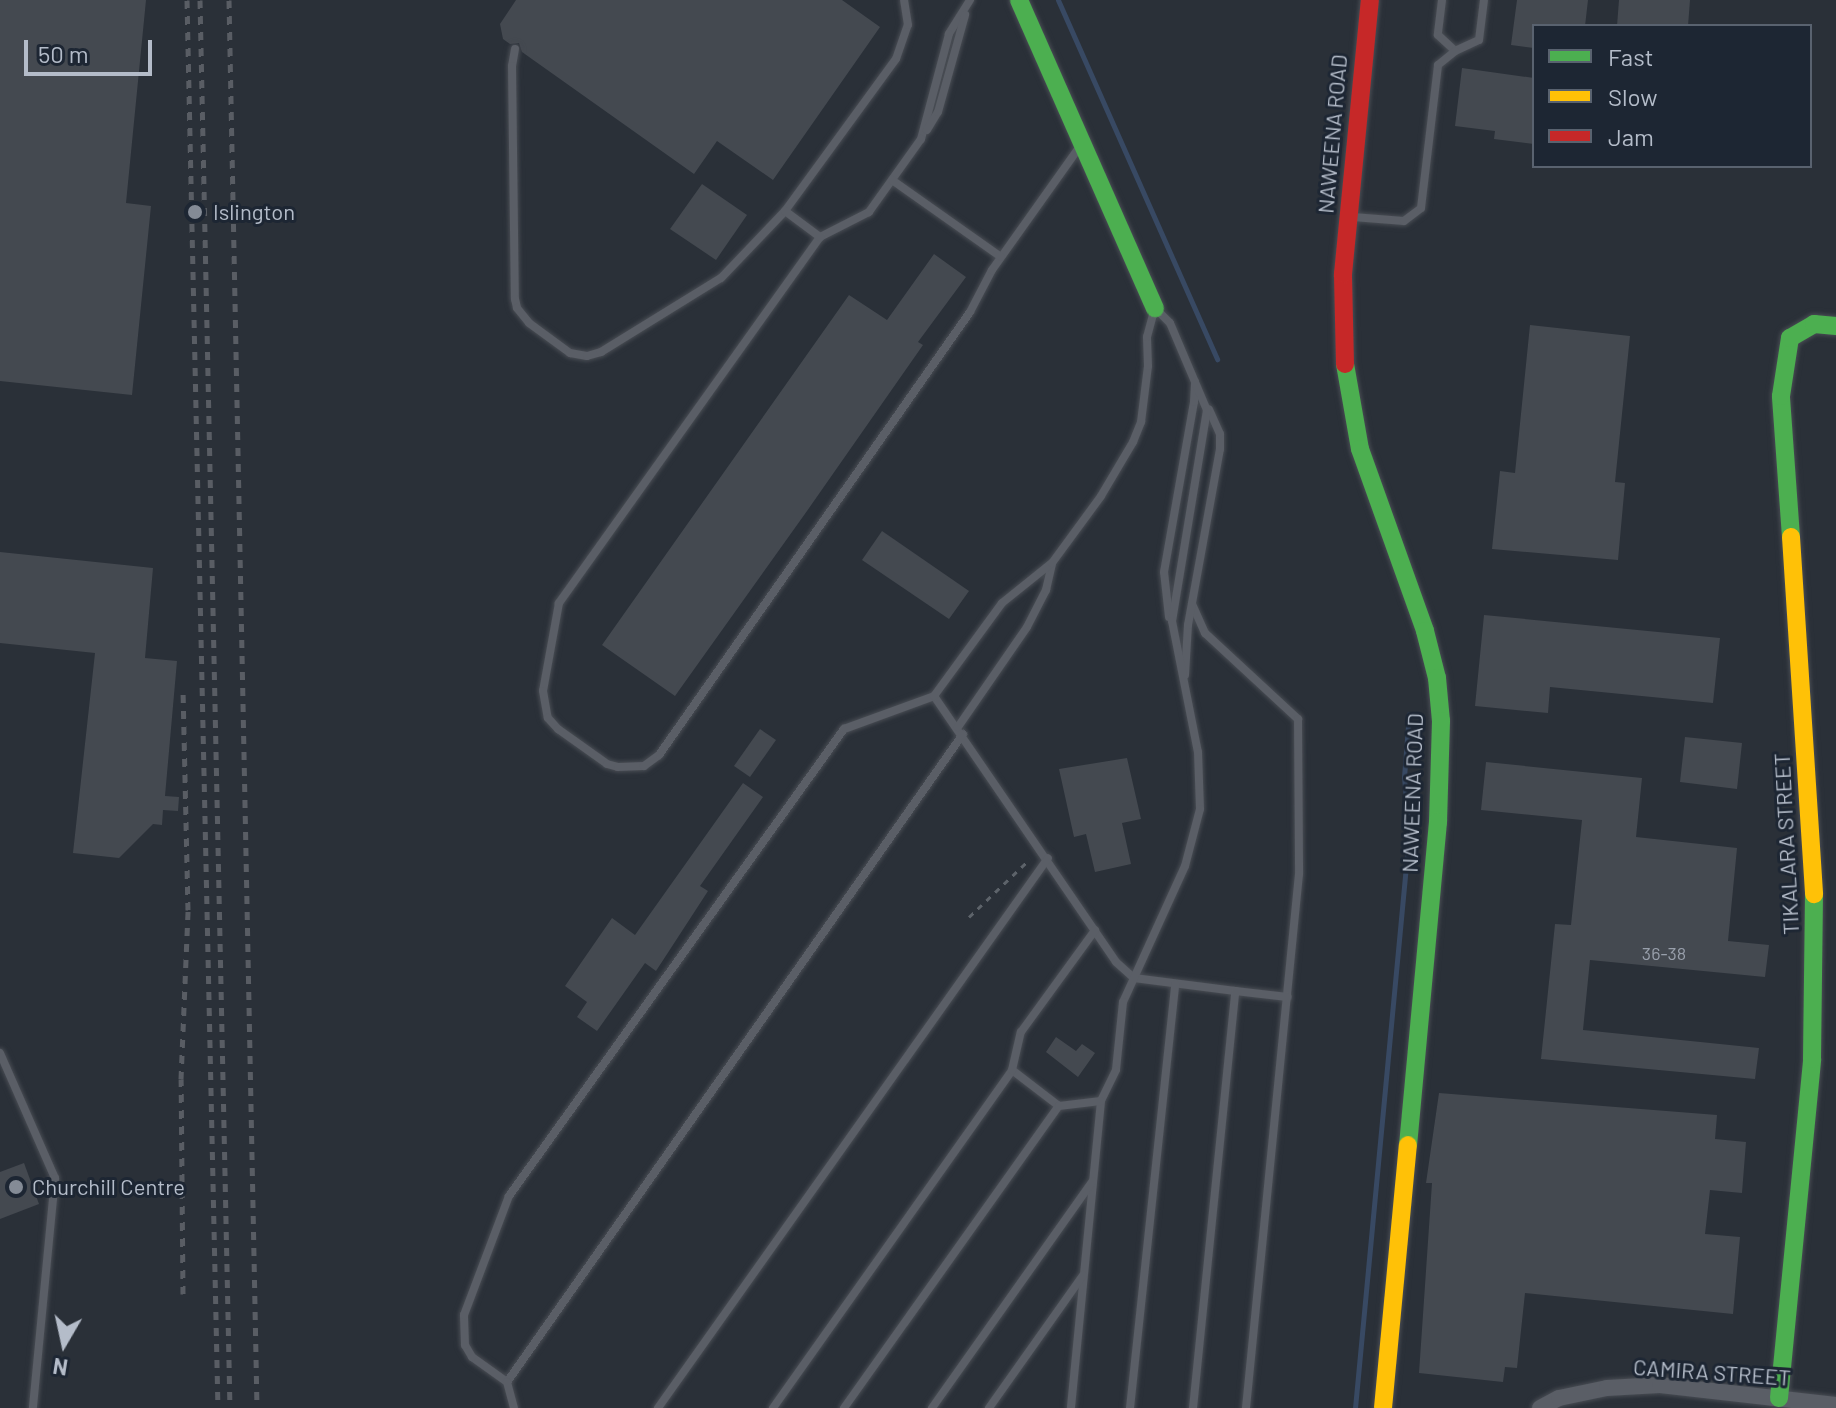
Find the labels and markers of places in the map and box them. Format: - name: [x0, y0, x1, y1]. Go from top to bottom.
- place label: Islington: [213, 199, 295, 225]
- marker: Islington: [184, 201, 206, 223]
- place label: Churchill Centre: [32, 1174, 185, 1200]
- marker: Churchill Centre: [7, 1178, 25, 1196]

